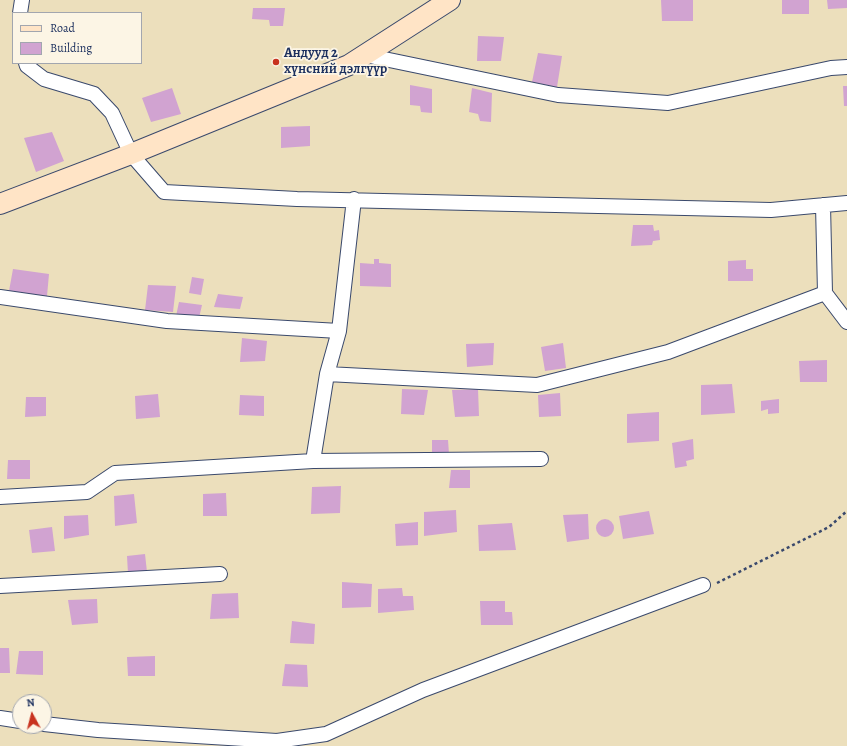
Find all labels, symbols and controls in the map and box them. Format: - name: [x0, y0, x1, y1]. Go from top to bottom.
- legend: [12, 12, 142, 64]
- text: Road: [50, 20, 75, 36]
- text: Building: [50, 40, 92, 56]
- place label: Андууд 2 хүнсний дэлгүүр: [284, 46, 387, 78]
- marker: Андууд 2 хүнсний дэлгүүр: [271, 57, 281, 67]
- north arrow: [12, 694, 52, 734]
- text: N: [26, 695, 35, 711]

